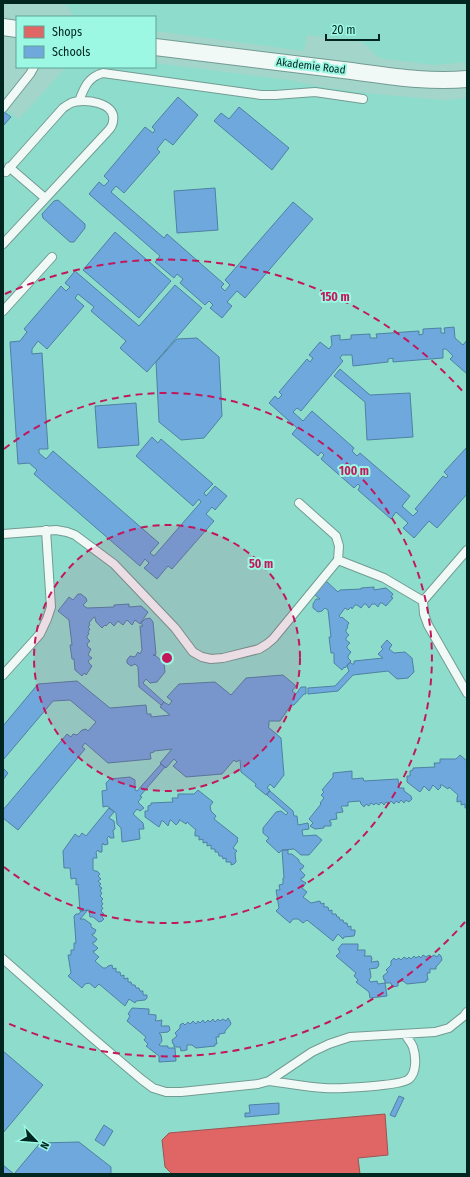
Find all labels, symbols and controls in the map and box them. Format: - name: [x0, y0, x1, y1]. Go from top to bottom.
- legend: [16, 16, 156, 68]
- scale bar: [326, 16, 379, 42]
- text: 20 m: [332, 23, 356, 37]
- text: Shops: [52, 25, 82, 39]
- text: Schools: [52, 45, 90, 59]
- street label: Akademie Road: [276, 55, 346, 77]
- text: 150 m: [320, 290, 350, 304]
- text: 100 m: [339, 464, 369, 478]
- text: 50 m: [249, 557, 273, 571]
- centre of rings: [160, 651, 174, 665]
- north arrow: [16, 1121, 56, 1161]
- text: N: [37, 1139, 52, 1151]

